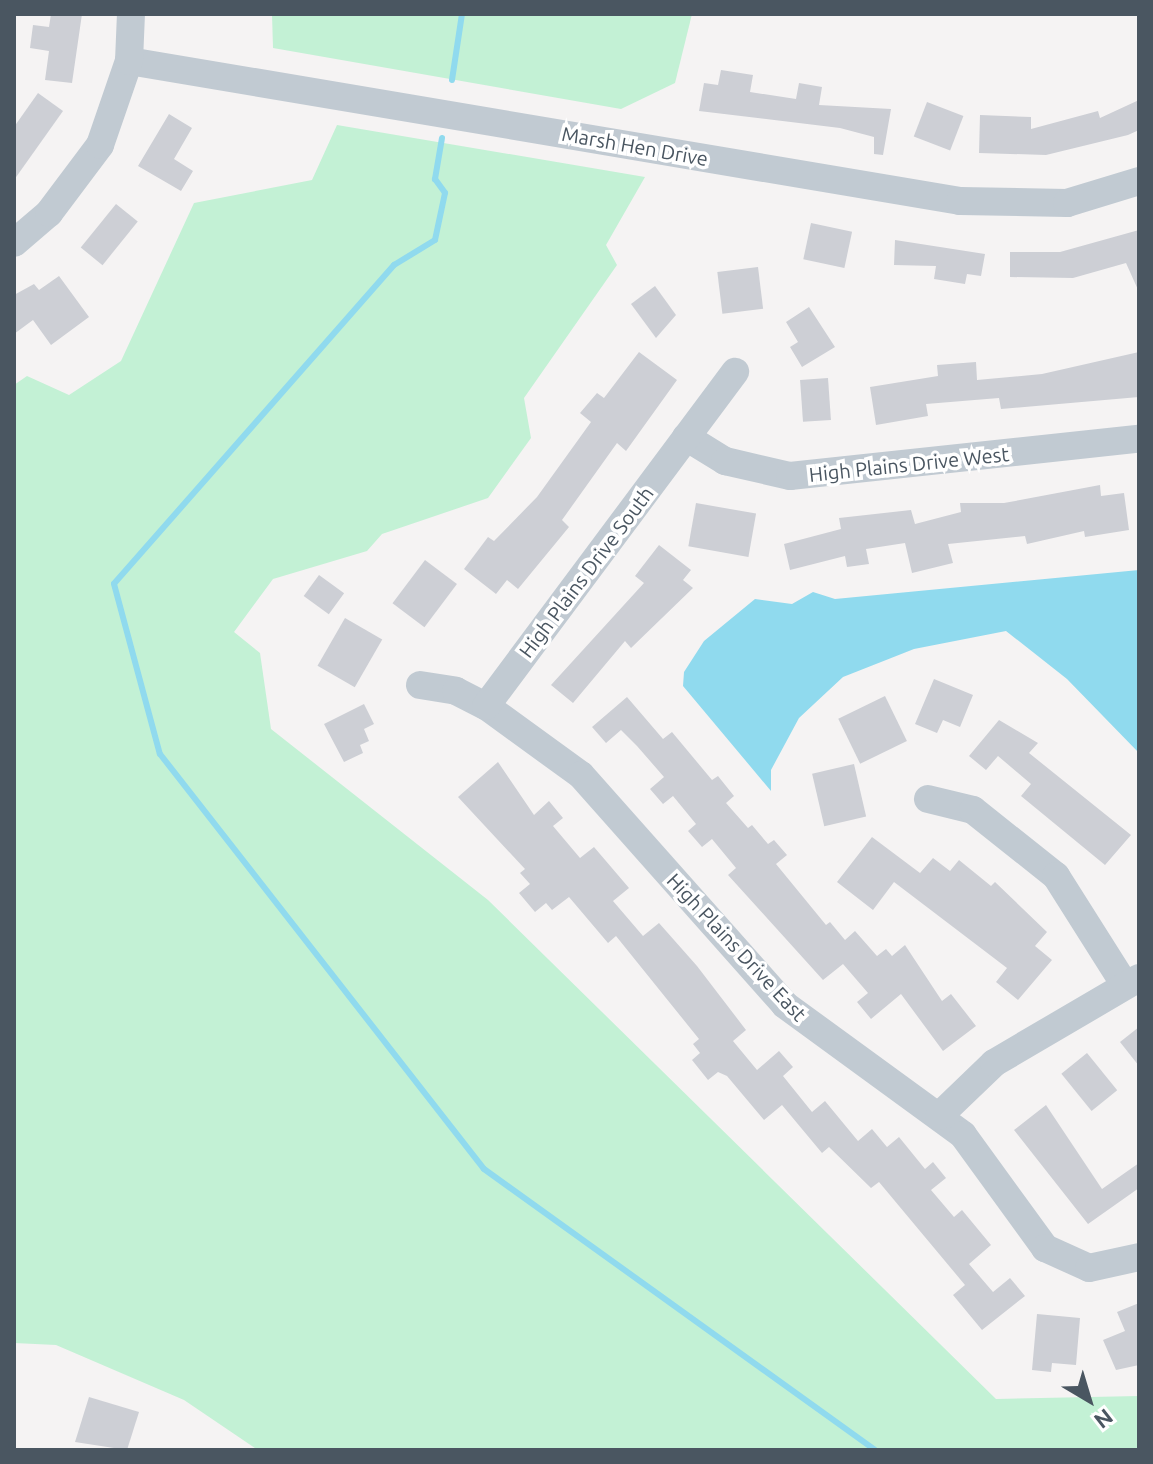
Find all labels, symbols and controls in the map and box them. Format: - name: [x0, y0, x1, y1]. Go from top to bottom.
- street label: Marsh Hen Drive: [560, 121, 710, 171]
- street label: High Plains Drive West: [808, 442, 1010, 486]
- street label: High Plains Drive South: [514, 482, 658, 662]
- street label: High Plains Drive East: [662, 868, 812, 1026]
- north arrow: [1049, 1360, 1129, 1440]
- text: N: [1090, 1404, 1118, 1434]

